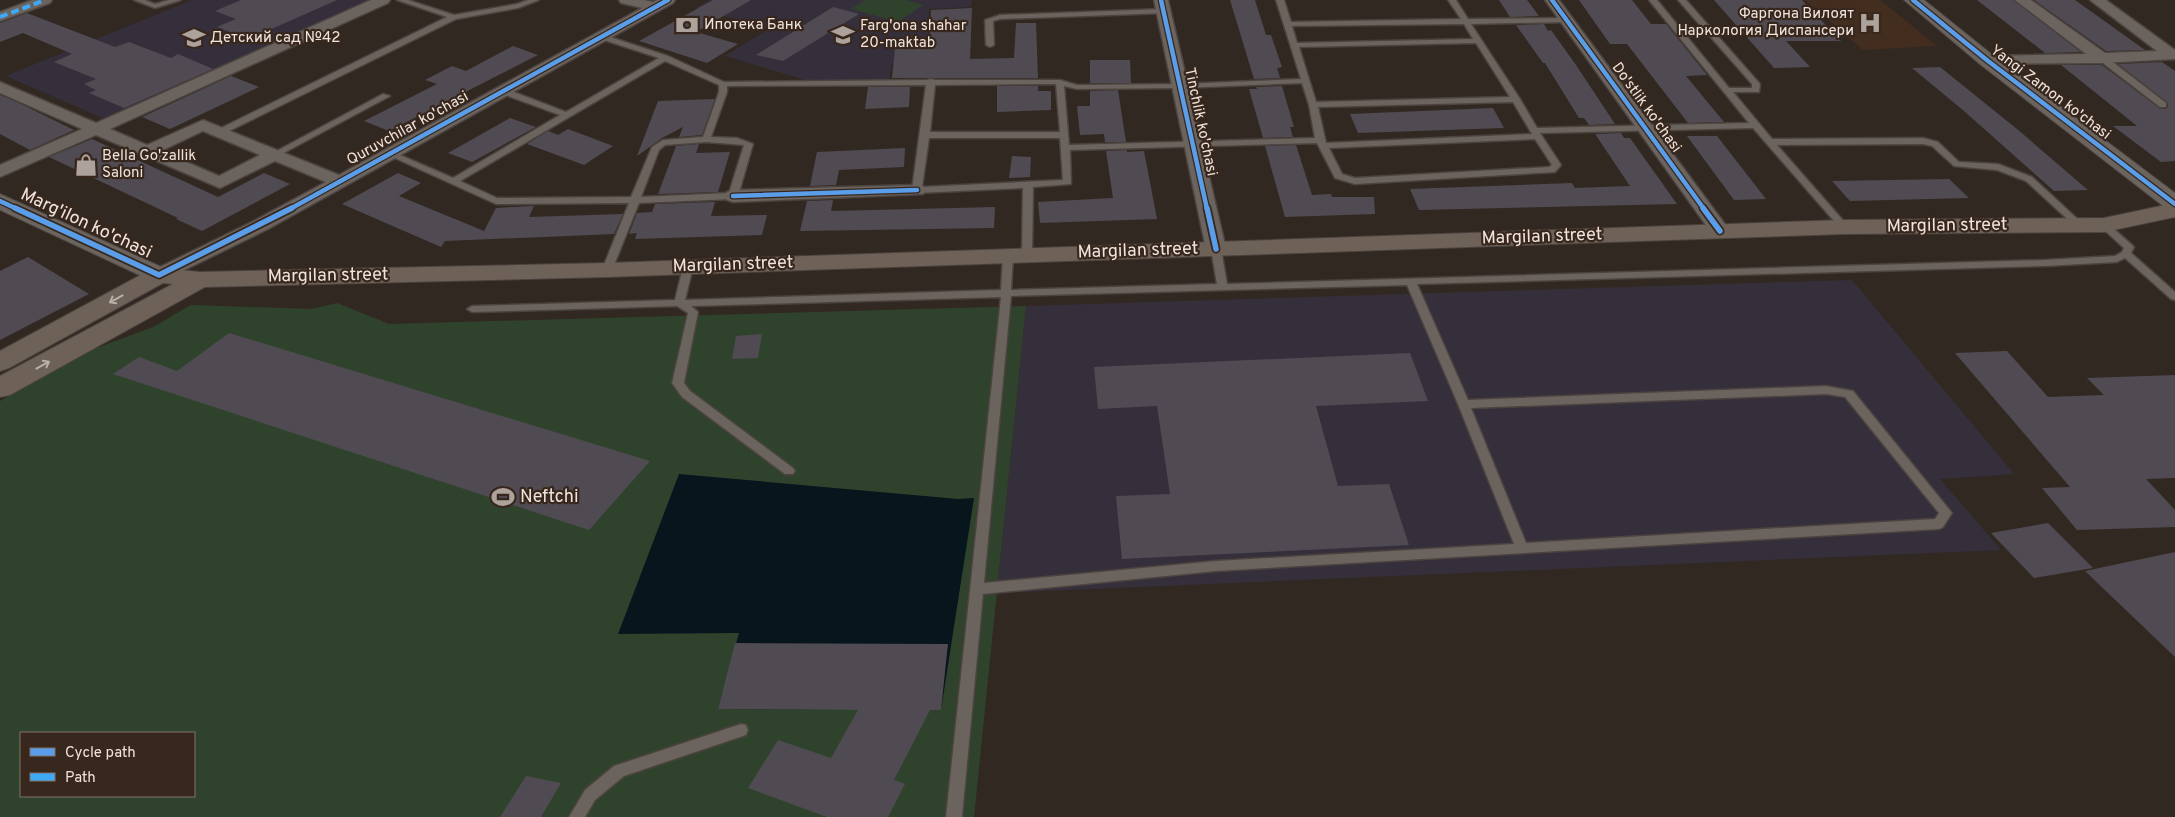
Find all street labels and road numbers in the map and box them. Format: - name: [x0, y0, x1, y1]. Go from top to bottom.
- street label: Yangi Zamon ko'chasi: [1986, 41, 2114, 145]
- street label: Do'stlik ko'chasi: [1607, 59, 1685, 157]
- street label: Tinchlik ko'chasi: [1179, 66, 1221, 178]
- street label: Quruvchilar ko'chasi: [344, 88, 472, 170]
- street label: Marg'ilon ko'chasi: [17, 183, 155, 265]
- street label: Margilan street: [1886, 213, 2008, 239]
- street label: Margilan street: [1481, 223, 1603, 251]
- street label: Margilan street: [1077, 237, 1199, 265]
- street label: Margilan street: [672, 251, 794, 279]
- street label: Margilan street: [267, 263, 389, 289]

